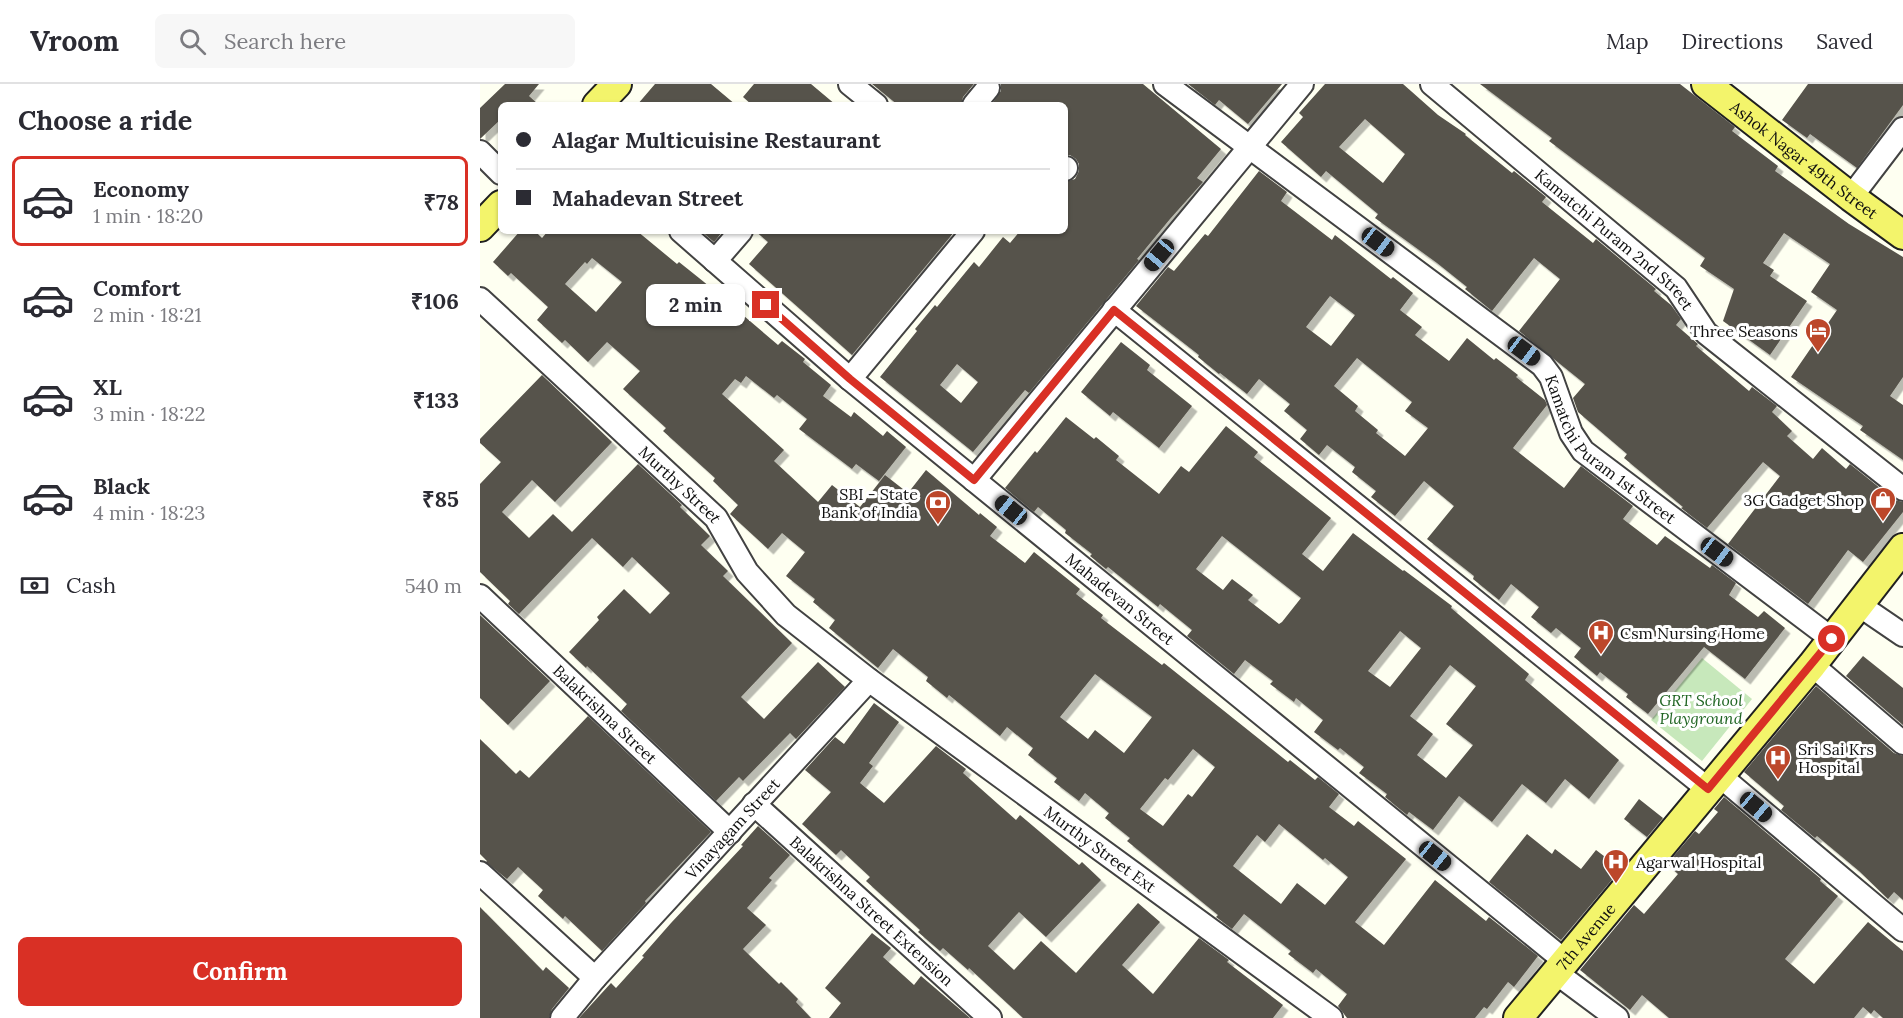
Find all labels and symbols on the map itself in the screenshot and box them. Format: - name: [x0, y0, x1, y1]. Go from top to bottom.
- street label: Ashok Nagar 49th Street: [1725, 96, 1882, 224]
- street label: Kamatchi Puram 2nd Street: [1531, 164, 1698, 315]
- car: [1358, 224, 1398, 260]
- car: [1141, 235, 1177, 275]
- callout: 2 min: [646, 284, 745, 326]
- route end: [752, 291, 779, 318]
- hotel icon: Three Seasons: [1803, 316, 1833, 354]
- place label: Three Seasons: [1690, 321, 1798, 341]
- car: [1504, 333, 1544, 369]
- street label: Kamatchi Puram 1st Street: [1541, 372, 1681, 528]
- street label: Murthy Street: [635, 442, 727, 527]
- place label: SBI - State Bank of India: [821, 484, 918, 522]
- shop icon: 3G Gadget Shop: [1868, 485, 1898, 523]
- bank icon: SBI - State Bank of India: [923, 488, 953, 526]
- place label: 3G Gadget Shop: [1743, 490, 1864, 510]
- car: [991, 492, 1031, 528]
- car: [1697, 534, 1737, 570]
- street label: Mahadevan Street: [1062, 549, 1179, 650]
- hospital icon: Csm Nursing Home: [1586, 618, 1616, 656]
- place label: Csm Nursing Home: [1620, 623, 1765, 643]
- route start: [1818, 625, 1845, 652]
- street label: Balakrishna Street: [549, 660, 662, 768]
- park label: GRT School Playground: [1659, 690, 1743, 728]
- place label: Sri Sai Krs Hospital: [1798, 739, 1874, 777]
- hospital icon: Sri Sai Krs Hospital: [1763, 743, 1793, 781]
- street label: Vinayagam Street: [680, 773, 785, 884]
- car: [1736, 789, 1776, 825]
- street label: Murthy Street Ext: [1040, 801, 1161, 897]
- street label: Balakrishna Street Extension: [786, 832, 958, 990]
- car: [1415, 838, 1455, 874]
- hospital icon: Agarwal Hospital: [1601, 847, 1631, 885]
- place label: Agarwal Hospital: [1635, 852, 1762, 872]
- street label: 7th Avenue: [1552, 898, 1620, 974]

